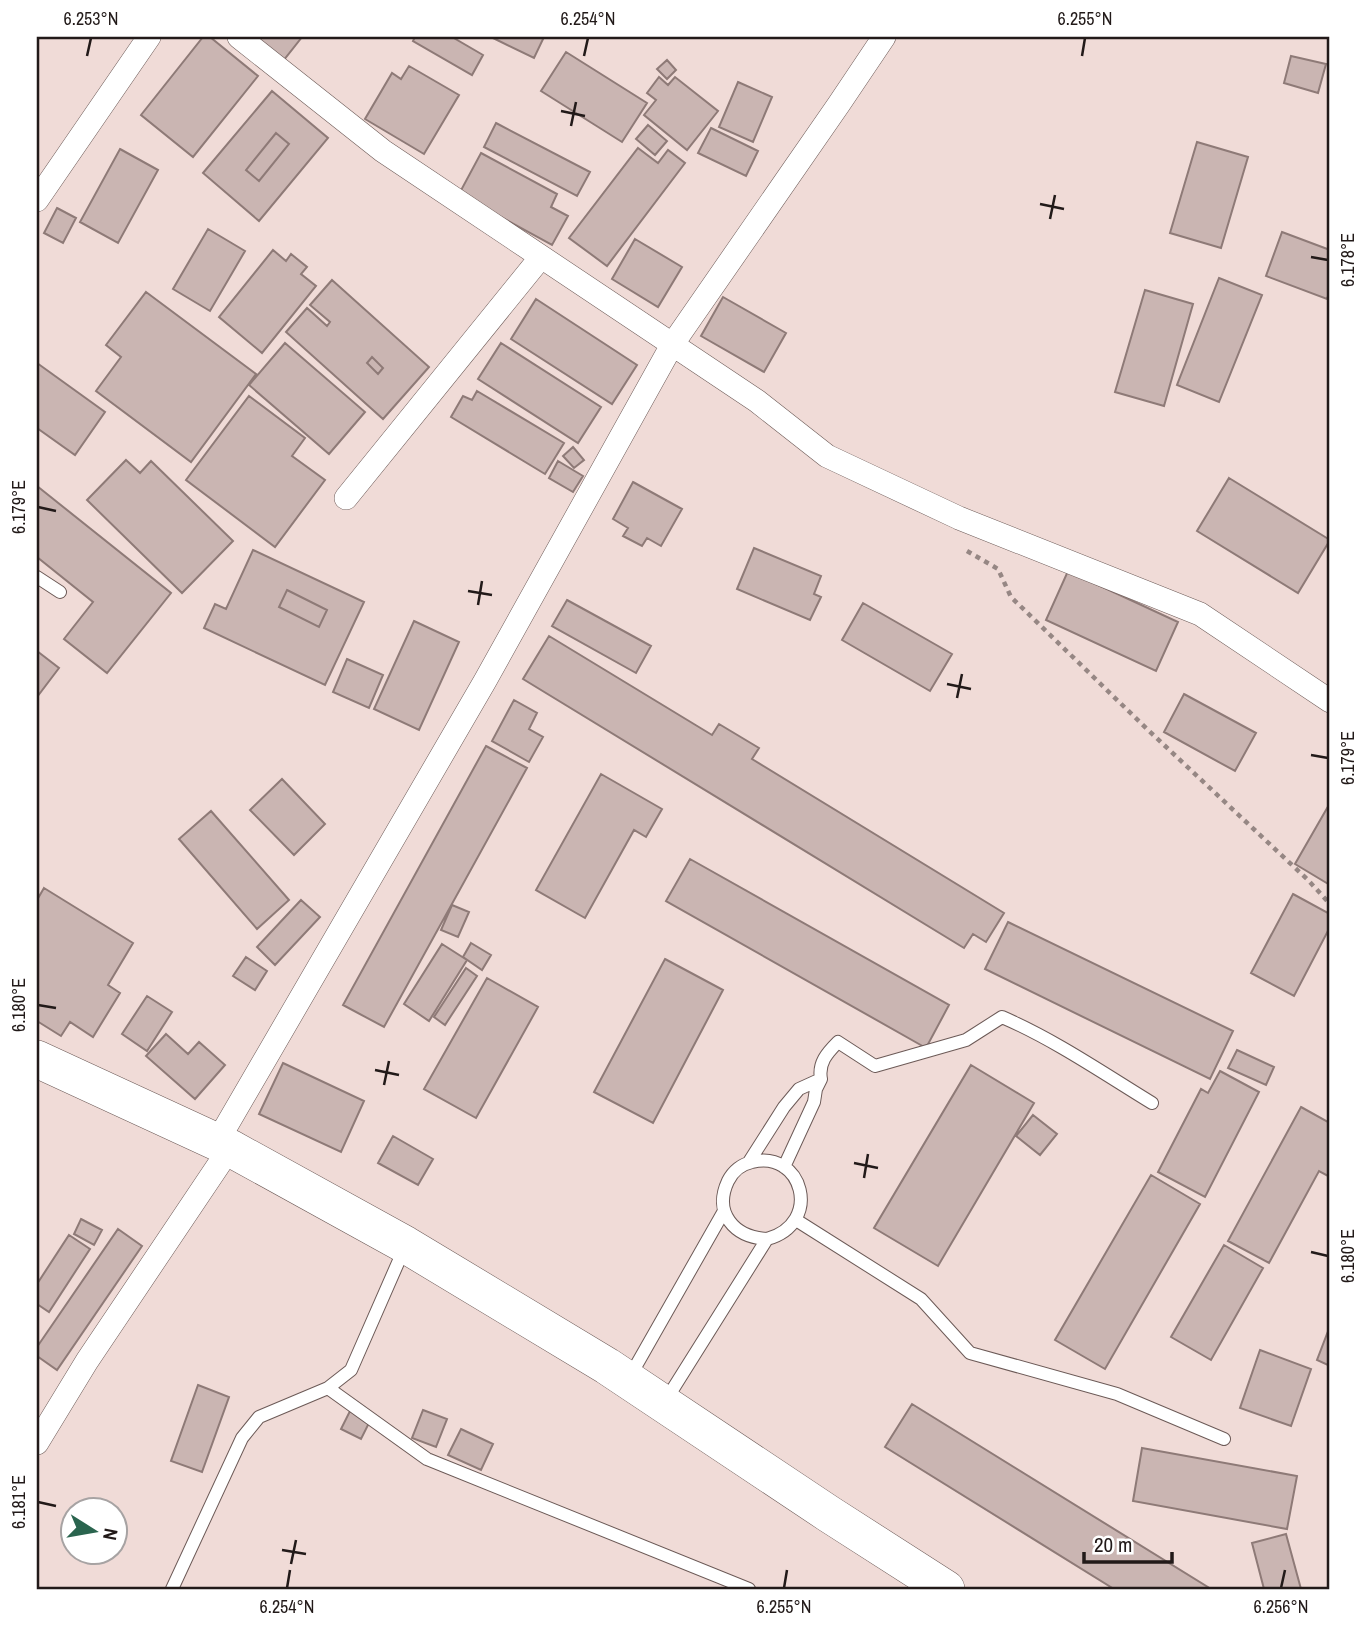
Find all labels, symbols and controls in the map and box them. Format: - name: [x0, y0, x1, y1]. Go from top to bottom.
- text: 6.253°N: [64, 6, 118, 31]
- text: 6.254°N: [561, 6, 615, 31]
- text: 6.255°N: [1058, 6, 1112, 31]
- text: 6.178°E: [1335, 233, 1360, 287]
- text: 6.179°E: [6, 480, 31, 534]
- text: 6.179°E: [1335, 731, 1360, 785]
- text: 6.180°E: [6, 978, 31, 1032]
- text: 6.180°E: [1335, 1229, 1360, 1283]
- text: 6.181°E: [6, 1475, 31, 1529]
- north arrow: [60, 1496, 130, 1566]
- scale bar: [1084, 1521, 1171, 1565]
- text: N: [97, 1526, 125, 1542]
- text: 20 m: [1094, 1530, 1132, 1559]
- text: 6.254°N: [260, 1594, 314, 1619]
- text: 6.255°N: [757, 1594, 811, 1619]
- text: 6.256°N: [1254, 1594, 1308, 1619]

